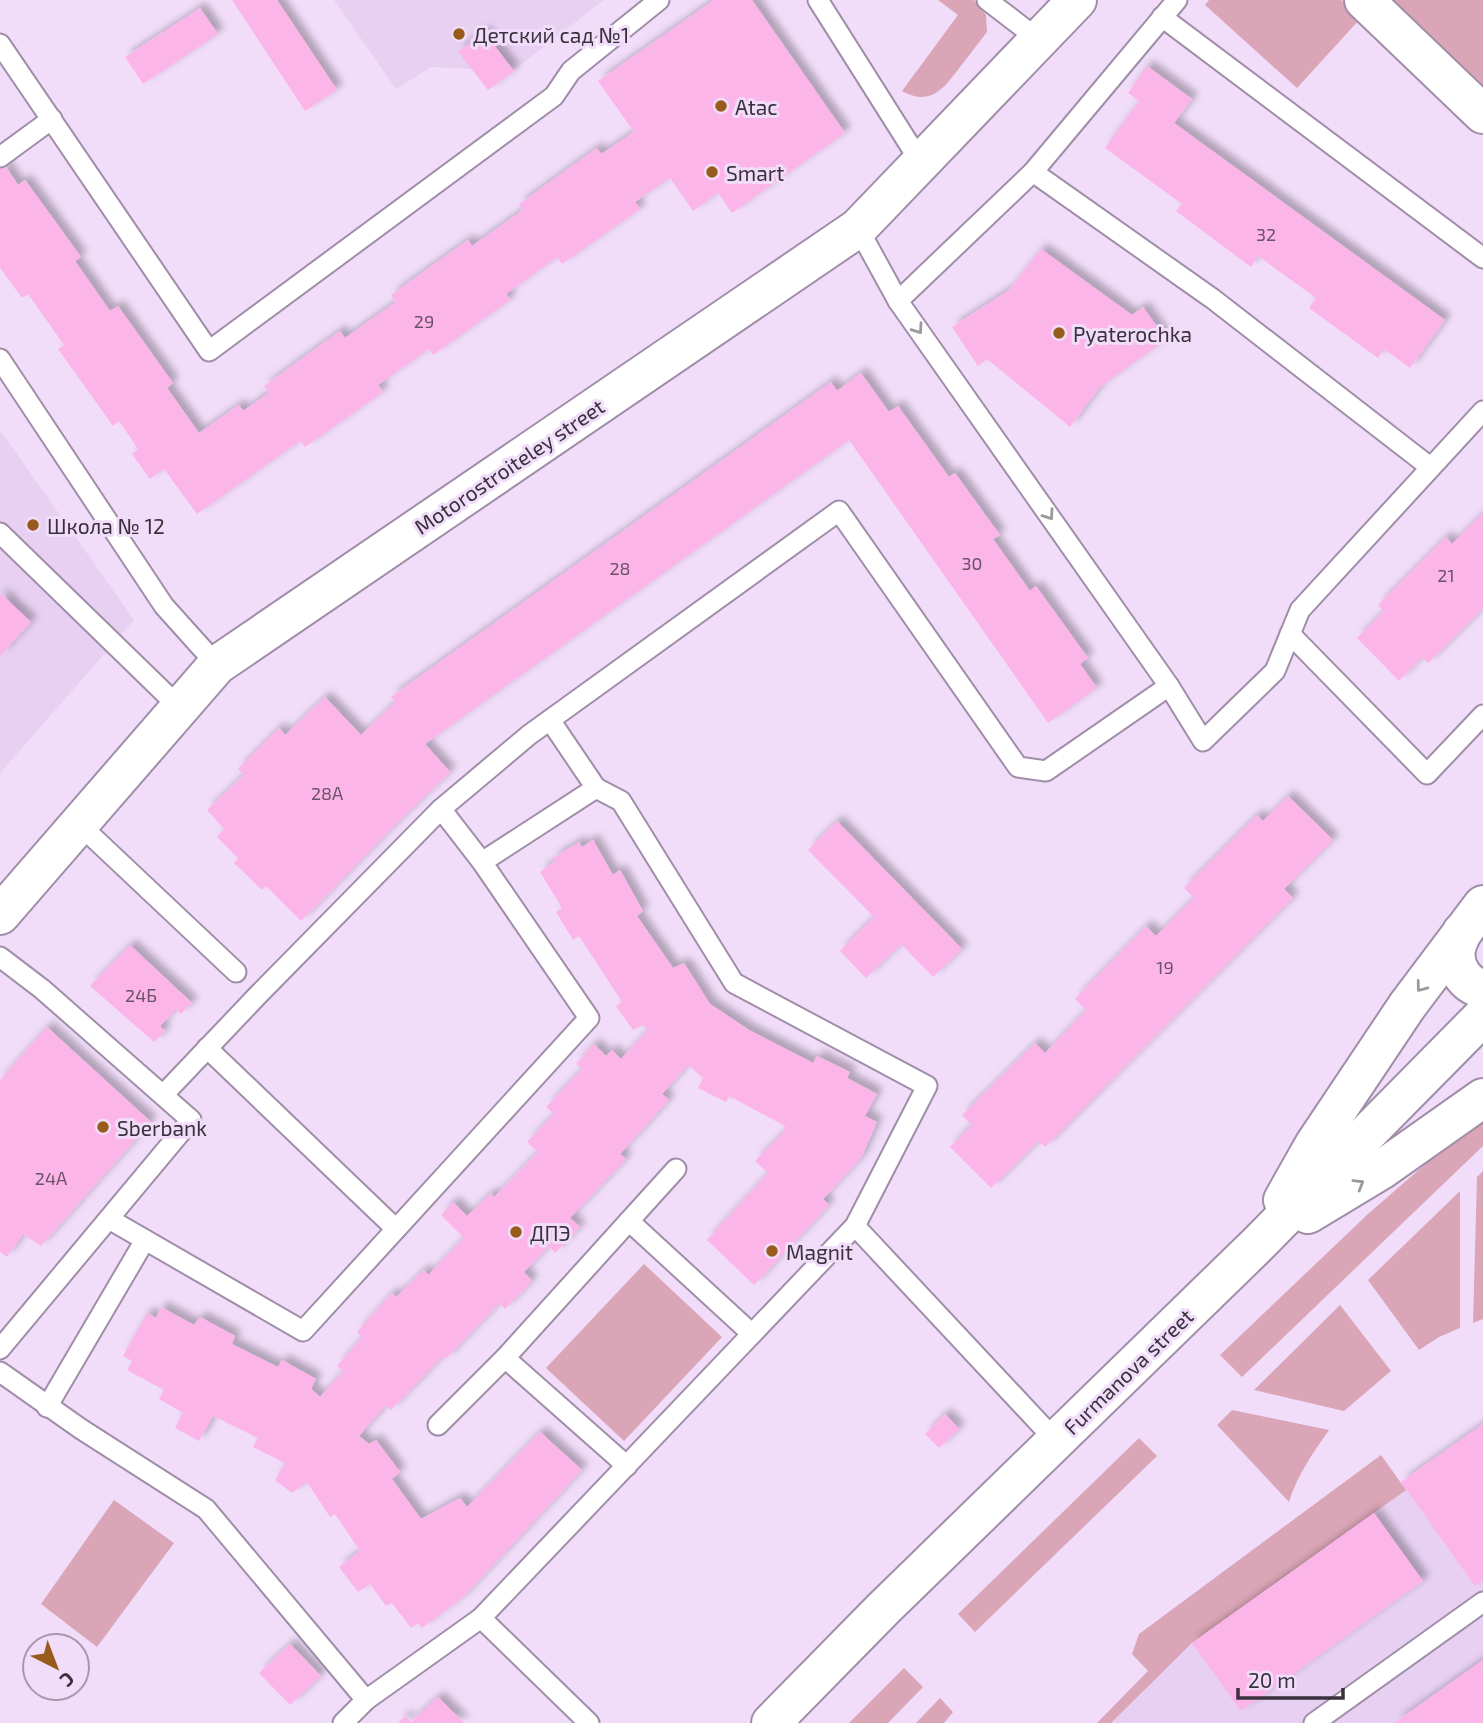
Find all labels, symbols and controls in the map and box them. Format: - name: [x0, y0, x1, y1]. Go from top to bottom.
- place label: Детский сад №1: [473, 22, 629, 47]
- marker: Детский сад №1: [451, 26, 467, 42]
- place label: Atac: [735, 94, 778, 119]
- marker: Atac: [713, 98, 729, 114]
- place label: Smart: [726, 160, 784, 185]
- marker: Smart: [704, 164, 720, 180]
- house number: 32: [1256, 223, 1276, 245]
- house number: 29: [414, 310, 434, 332]
- one-way arrow: [910, 321, 922, 334]
- place label: Pyaterochka: [1073, 321, 1192, 346]
- marker: Pyaterochka: [1051, 325, 1067, 341]
- street label: Motorostroiteley street: [409, 393, 609, 539]
- one-way arrow: [1041, 507, 1053, 520]
- place label: Школа № 12: [47, 513, 165, 538]
- marker: Школа № 12: [25, 517, 41, 533]
- house number: 30: [962, 552, 982, 574]
- house number: 28: [609, 557, 631, 579]
- house number: 21: [1437, 564, 1455, 586]
- house number: 28А: [311, 782, 344, 804]
- house number: 19: [1156, 956, 1174, 978]
- one-way arrow: [1417, 979, 1429, 992]
- house number: 24Б: [125, 984, 157, 1006]
- place label: Sberbank: [117, 1115, 207, 1140]
- marker: Sberbank: [95, 1119, 111, 1135]
- house number: 24А: [35, 1167, 68, 1189]
- one-way arrow: [1351, 1179, 1364, 1192]
- place label: ДПЭ: [530, 1220, 571, 1245]
- marker: ДПЭ: [508, 1224, 524, 1240]
- place label: Magnit: [786, 1239, 853, 1264]
- marker: Magnit: [764, 1243, 780, 1259]
- street label: Furmanova street: [1058, 1303, 1198, 1439]
- north arrow: [21, 1632, 91, 1702]
- scale bar: [1238, 1656, 1343, 1700]
- text: 20 m: [1248, 1667, 1296, 1692]
- text: С: [56, 1668, 80, 1692]

